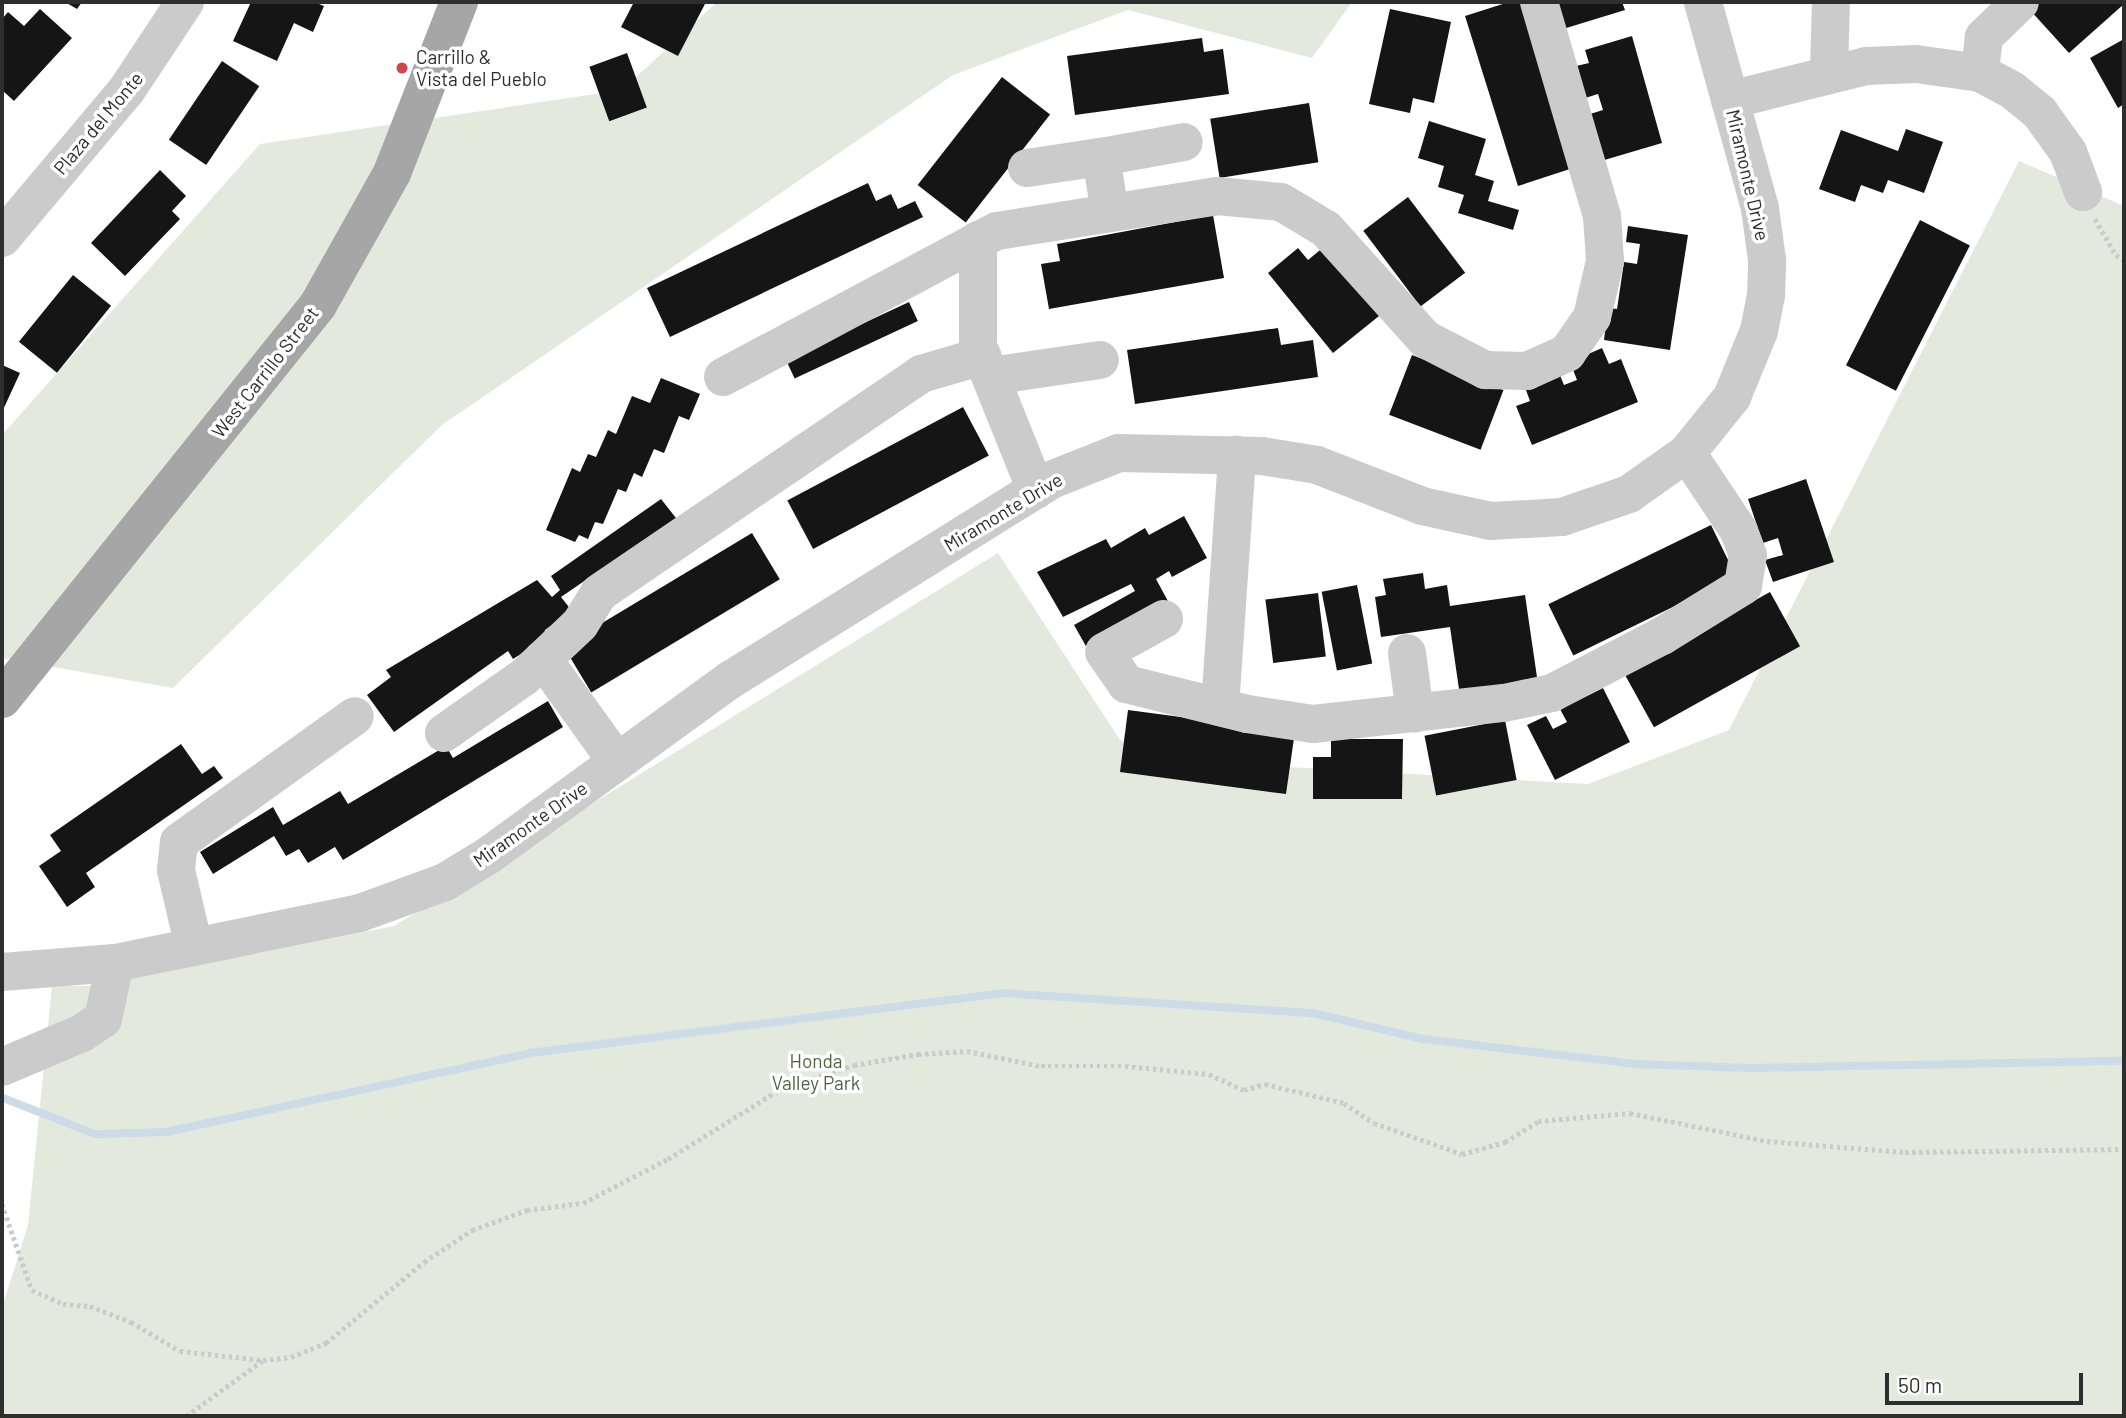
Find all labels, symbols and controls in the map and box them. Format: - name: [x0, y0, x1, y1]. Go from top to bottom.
- place label: Carrillo & Vista del Pueblo: [416, 46, 547, 90]
- marker: Carrillo & Vista del Pueblo: [394, 60, 410, 76]
- street label: Plaza del Monte: [48, 67, 148, 179]
- street label: Miramonte Drive: [1722, 107, 1774, 243]
- street label: West Carrillo Street: [207, 302, 323, 442]
- street label: Miramonte Drive: [940, 468, 1066, 556]
- street label: Miramonte Drive: [469, 776, 591, 872]
- park label: Honda Valley Park: [772, 1050, 860, 1094]
- scale bar: [1888, 1358, 2086, 1402]
- text: 50 m: [1898, 1372, 1942, 1397]

